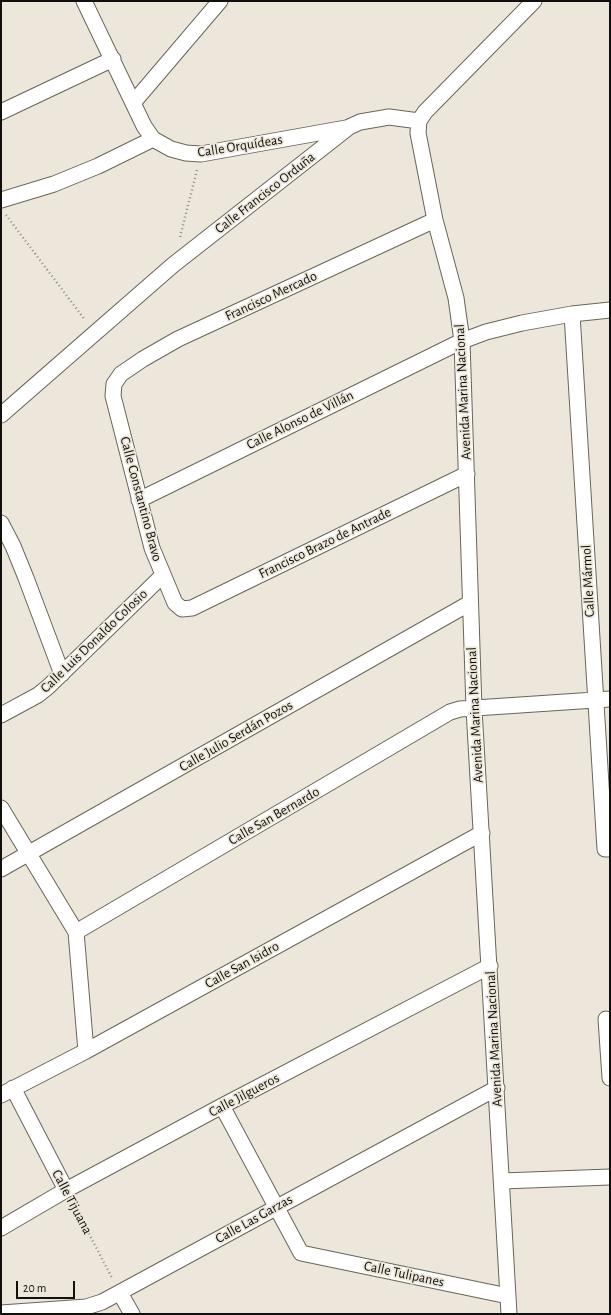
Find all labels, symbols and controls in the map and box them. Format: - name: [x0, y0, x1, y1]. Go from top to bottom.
- street label: Calle Orquídeas: [196, 131, 284, 161]
- street label: Calle Francisco Orduña: [211, 149, 319, 237]
- street label: Francisco Mercado: [222, 267, 320, 325]
- street label: Avenida Marina Nacional: [451, 324, 475, 460]
- street label: Calle Alonso de Villán: [244, 387, 356, 453]
- street label: Calle Constantino Bravo: [116, 435, 166, 563]
- street label: Francisco Brazo de Antrade: [256, 504, 394, 582]
- street label: Calle Mármol: [578, 544, 598, 618]
- street label: Calle Luis Donaldo Colosio: [37, 586, 151, 696]
- street label: Avenida Marina Nacional: [463, 647, 487, 783]
- street label: Calle Julio Serdán Pozos: [176, 697, 296, 775]
- street label: Calle San Bernardo: [226, 783, 322, 849]
- street label: Calle San Isidro: [202, 938, 282, 992]
- street label: Avenida Marina Nacional: [482, 971, 506, 1107]
- street label: Calle Jilgueros: [206, 1069, 282, 1121]
- street label: Calle Tijuana: [48, 1167, 96, 1237]
- street label: Calle Las Garzas: [212, 1191, 296, 1247]
- street label: Calle Tulipanes: [362, 1257, 446, 1291]
- scale bar: [18, 1273, 77, 1299]
- text: 20 m: [23, 1282, 46, 1294]

